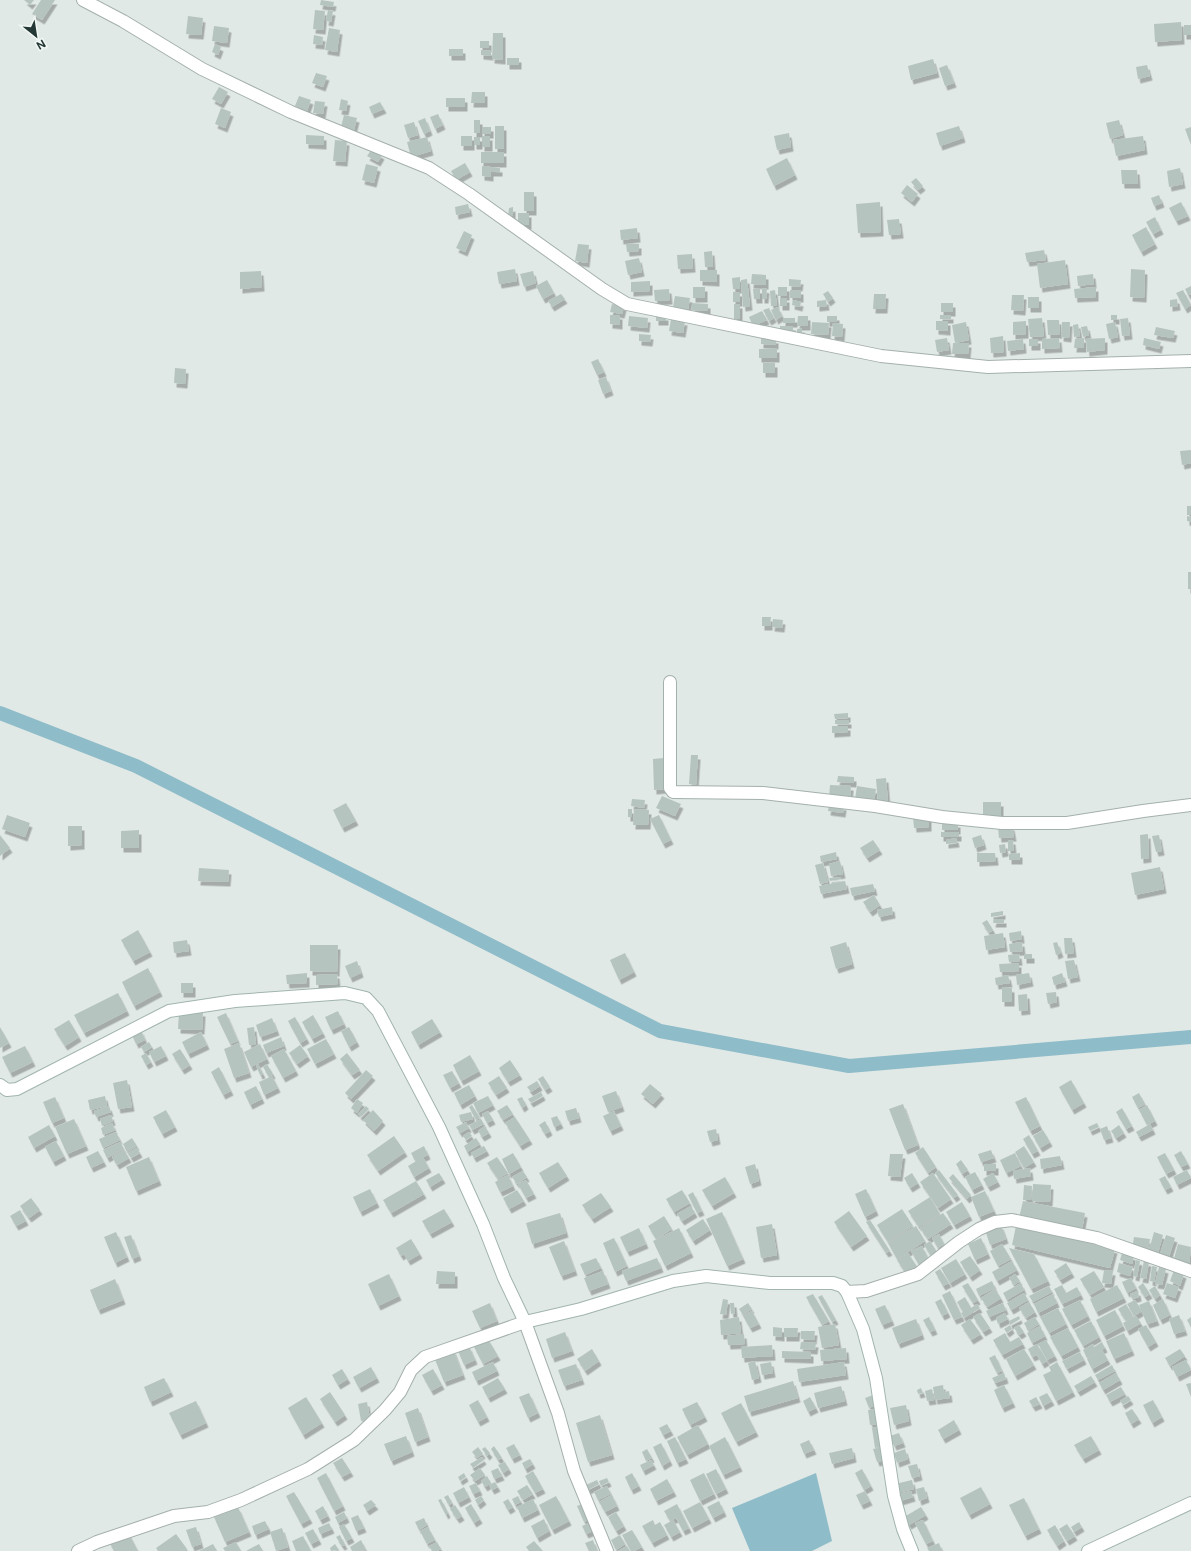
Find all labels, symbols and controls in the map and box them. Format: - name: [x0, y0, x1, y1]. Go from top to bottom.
- north arrow: [16, 16, 56, 56]
- text: N: [34, 37, 48, 52]

